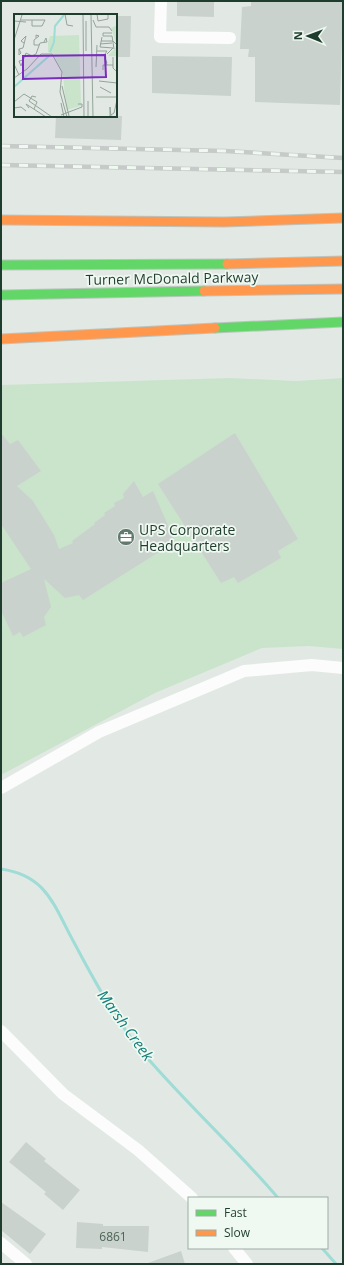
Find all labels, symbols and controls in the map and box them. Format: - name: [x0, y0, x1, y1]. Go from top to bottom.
- inset map: [14, 14, 117, 117]
- north arrow: [288, 16, 328, 56]
- text: N: [290, 31, 305, 40]
- street label: Turner McDonald Parkway: [85, 267, 259, 289]
- place label: UPS Corporate Headquarters: [139, 520, 235, 555]
- office icon: UPS Corporate Headquarters: [116, 527, 136, 547]
- water label: Marsh Creek: [94, 986, 159, 1065]
- legend: [188, 1197, 328, 1249]
- text: Fast: [224, 1204, 247, 1221]
- text: Slow: [224, 1224, 251, 1241]
- house number: 6861: [99, 1228, 127, 1245]

